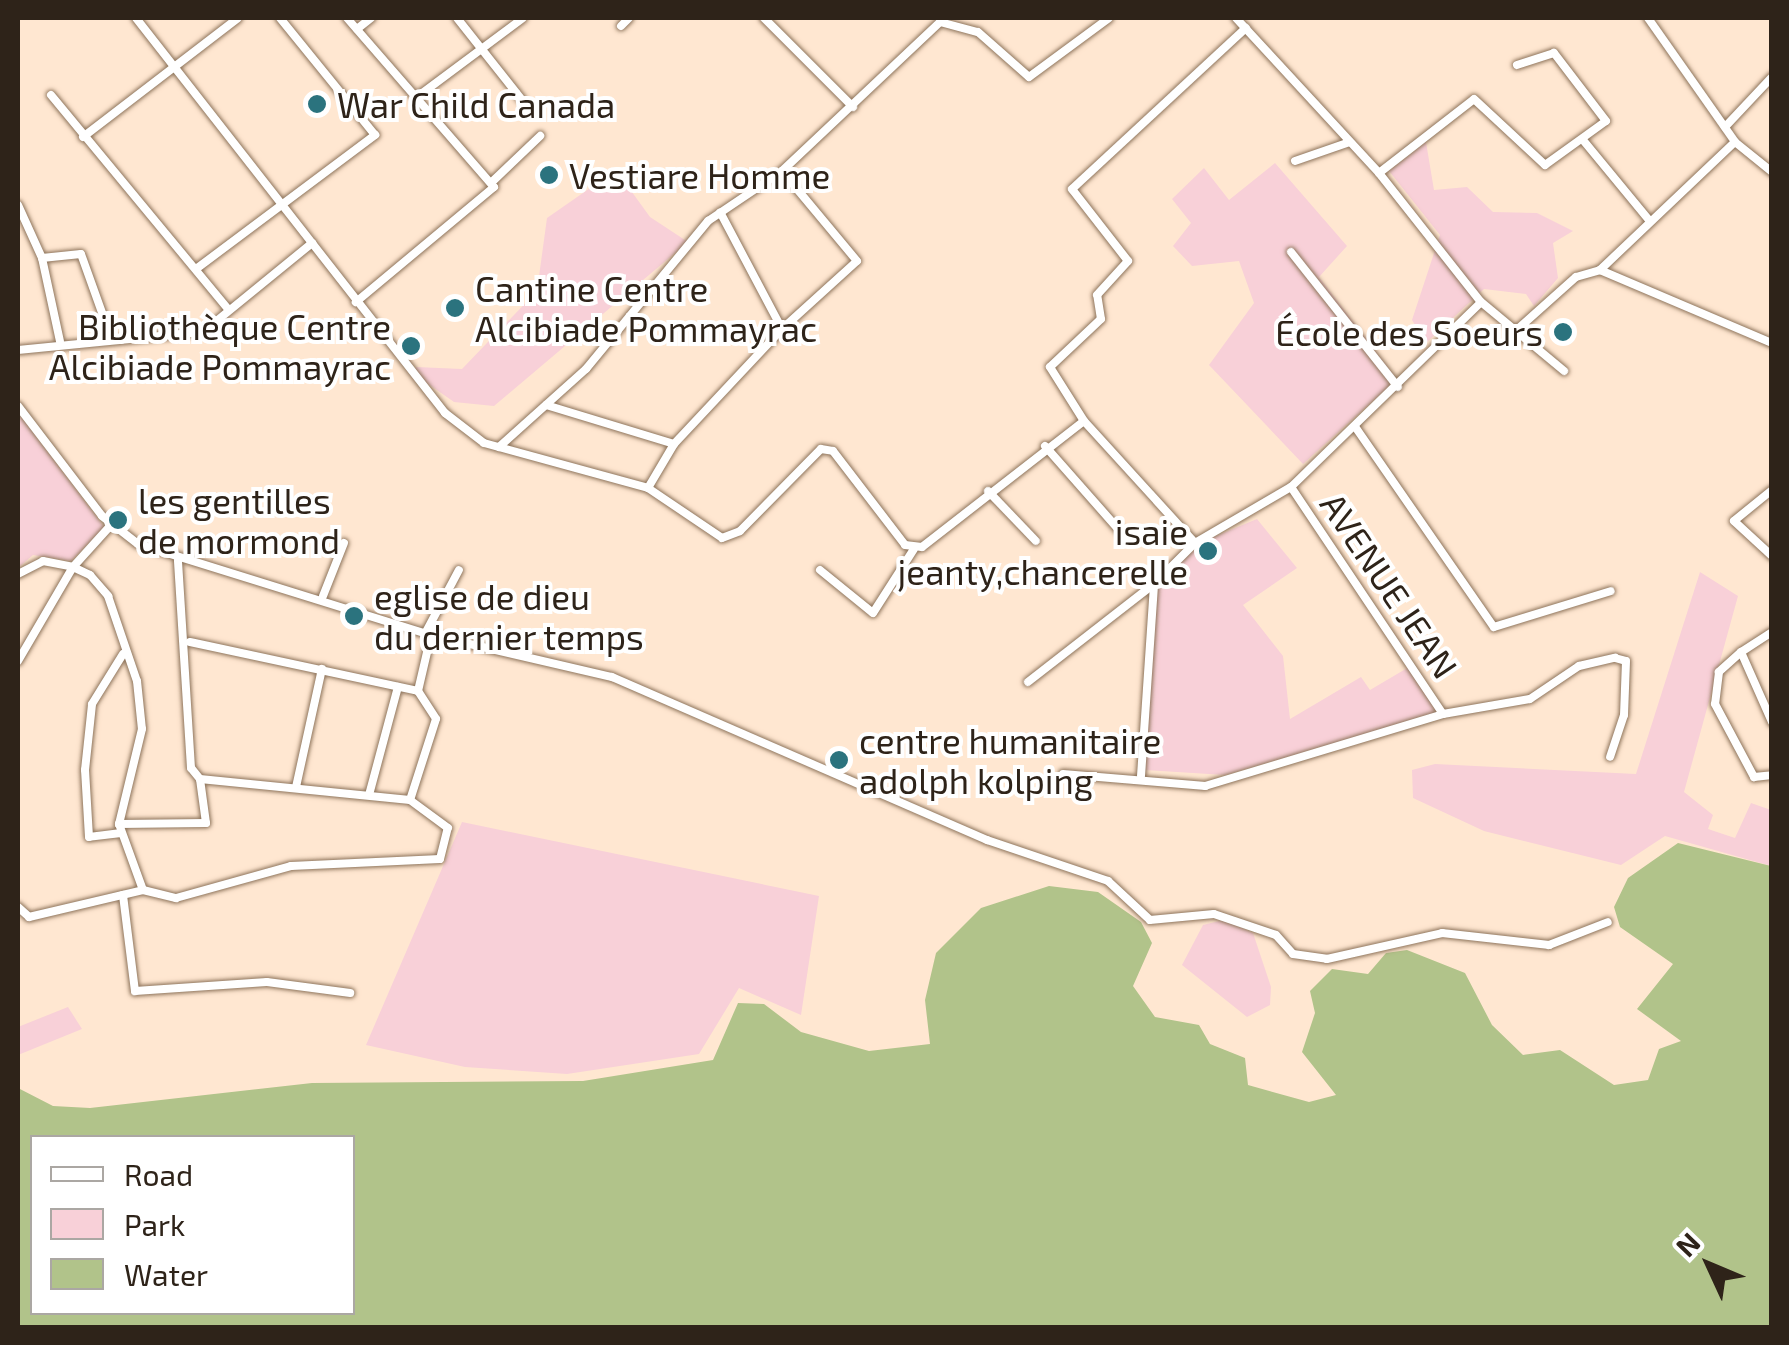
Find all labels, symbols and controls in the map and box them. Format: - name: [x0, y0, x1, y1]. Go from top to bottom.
- place label: War Child Canada: [337, 83, 616, 125]
- marker: War Child Canada: [306, 93, 328, 115]
- place label: Vestiare Homme: [569, 154, 830, 196]
- marker: Vestiare Homme: [538, 164, 560, 186]
- place label: Cantine Centre Alcibiade Pommayrac: [475, 267, 817, 349]
- marker: Cantine Centre Alcibiade Pommayrac: [444, 297, 466, 319]
- place label: Bibliothèque Centre Alcibiade Pommayrac: [49, 305, 391, 387]
- place label: École des Soeurs: [1275, 311, 1543, 353]
- marker: École des Soeurs: [1552, 321, 1574, 343]
- marker: Bibliothèque Centre Alcibiade Pommayrac: [400, 335, 422, 357]
- place label: les gentilles de mormond: [138, 479, 340, 561]
- street label: AVENUE JEAN: [1313, 484, 1467, 686]
- marker: les gentilles de mormond: [107, 509, 129, 531]
- place label: isaie jeanty,chancerelle: [898, 510, 1188, 592]
- marker: isaie jeanty,chancerelle: [1197, 540, 1219, 562]
- place label: eglise de dieu du dernier temps: [374, 575, 645, 657]
- marker: eglise de dieu du dernier temps: [343, 605, 365, 627]
- place label: centre humanitaire adolph kolping: [859, 719, 1161, 801]
- marker: centre humanitaire adolph kolping: [828, 749, 850, 771]
- legend: [30, 1135, 355, 1315]
- text: Road: [124, 1156, 193, 1192]
- text: Park: [124, 1206, 185, 1242]
- north arrow: [1659, 1215, 1759, 1315]
- text: N: [1668, 1225, 1707, 1263]
- text: Water: [124, 1256, 208, 1292]

